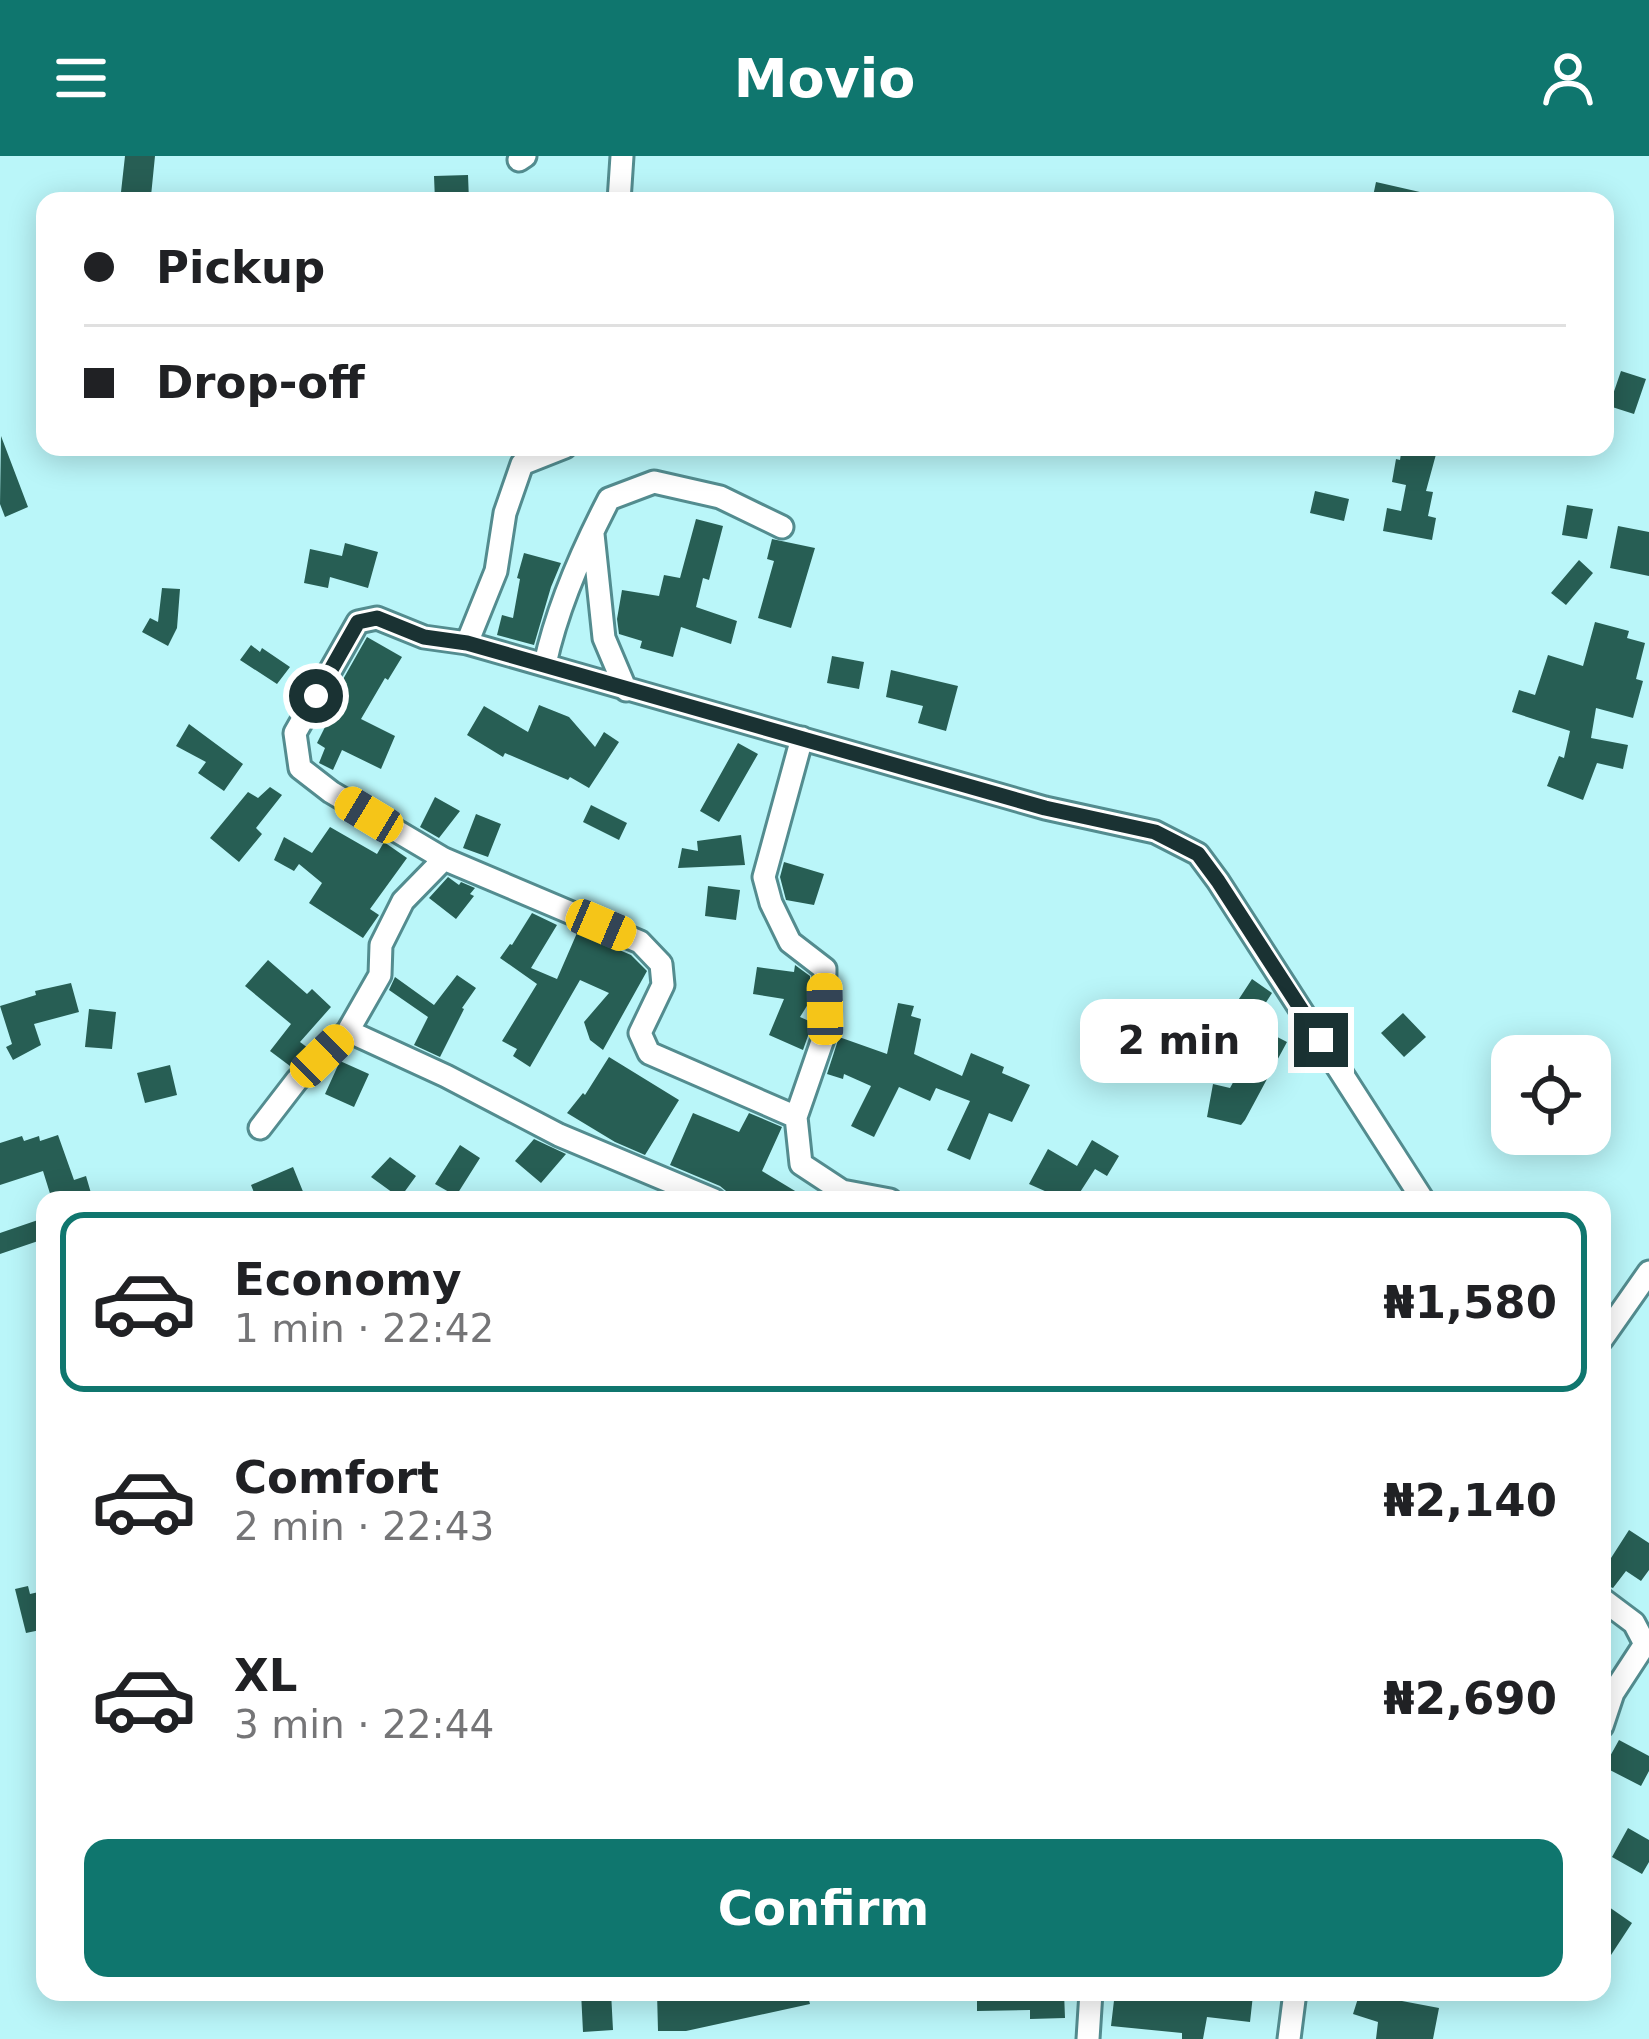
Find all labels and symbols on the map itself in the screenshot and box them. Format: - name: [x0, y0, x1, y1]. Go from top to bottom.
- route start: [289, 669, 343, 723]
- car: [329, 781, 409, 849]
- car: [561, 894, 641, 956]
- car: [806, 973, 844, 1045]
- callout: 2 min: [1081, 998, 1279, 1082]
- route end: [1294, 1013, 1348, 1067]
- car: [284, 1018, 360, 1094]

